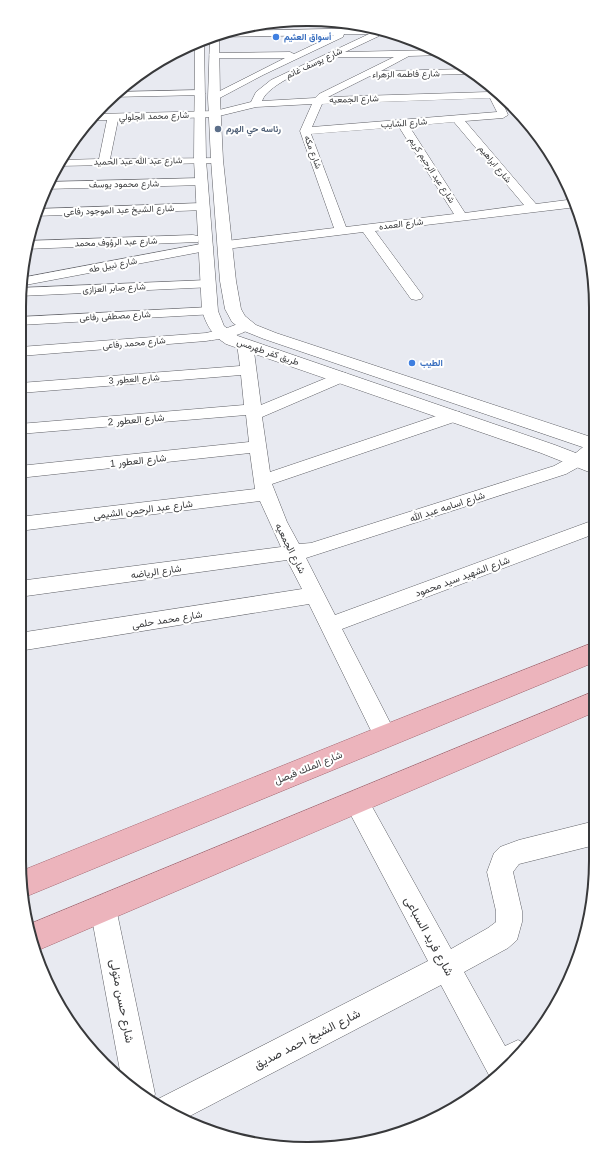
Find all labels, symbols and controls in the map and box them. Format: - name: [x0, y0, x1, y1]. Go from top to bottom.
- marker: أسواق العثيم: [271, 32, 281, 42]
- place label: أسواق العثيم: [284, 32, 332, 43]
- street label: شارع يوسف غانم: [284, 46, 344, 81]
- street label: شارع فاطمه الزهراء: [372, 68, 440, 81]
- street label: شارع الجمعيه: [329, 93, 379, 106]
- street label: شارع محمد الجلولي: [119, 110, 189, 124]
- street label: شارع الشايب: [381, 116, 428, 131]
- marker: رئاسه حي الهرم: [213, 124, 223, 134]
- place label: رئاسه حي الهرم: [226, 124, 281, 137]
- street label: شارع مكه: [301, 134, 324, 170]
- street label: شارع عبد الرحيم كريم: [406, 135, 457, 205]
- street label: شارع ابراهيم: [476, 143, 513, 185]
- street label: شارع عبد الله عبد الحميد: [94, 154, 182, 168]
- street label: شارع محمود يوسف: [89, 178, 159, 191]
- street label: شارع الشيخ عبد الموجود رفاعى: [64, 203, 174, 218]
- street label: شارع العمده: [378, 216, 424, 233]
- street label: شارع عبد الرؤوف محمد: [74, 236, 158, 249]
- street label: شارع نبيل طه: [88, 255, 138, 276]
- street label: شارع صابر العزازى: [82, 281, 146, 296]
- street label: شارع مصطفى رفاعى: [79, 309, 151, 324]
- street label: شارع محمد رفاعى: [102, 335, 166, 352]
- street label: طريق كفر طهرمس: [235, 337, 301, 368]
- marker: الطيب: [407, 358, 417, 368]
- place label: الطيب: [420, 358, 443, 369]
- street label: شارع العطور 3: [108, 372, 160, 387]
- street label: شارع العطور 2: [107, 412, 165, 428]
- street label: شارع العطور 1: [109, 452, 167, 470]
- street label: شارع اسامه عبد الله: [408, 489, 487, 525]
- street label: شارع عبد الرحمن الشيمى: [93, 498, 194, 522]
- street label: شارع الجمعيه: [272, 521, 308, 576]
- street label: شارع الشهيد سيد محمود: [413, 554, 511, 600]
- street label: شارع الرياضه: [130, 562, 182, 581]
- street label: شارع محمد حلمى: [131, 608, 203, 631]
- street label: شارع الملك فيصل: [273, 749, 344, 787]
- street label: شارع فريد السباعى: [400, 894, 457, 979]
- street label: شارع حسن متولى: [105, 958, 137, 1044]
- street label: شارع الشيخ احمد صديق: [252, 1006, 363, 1074]

